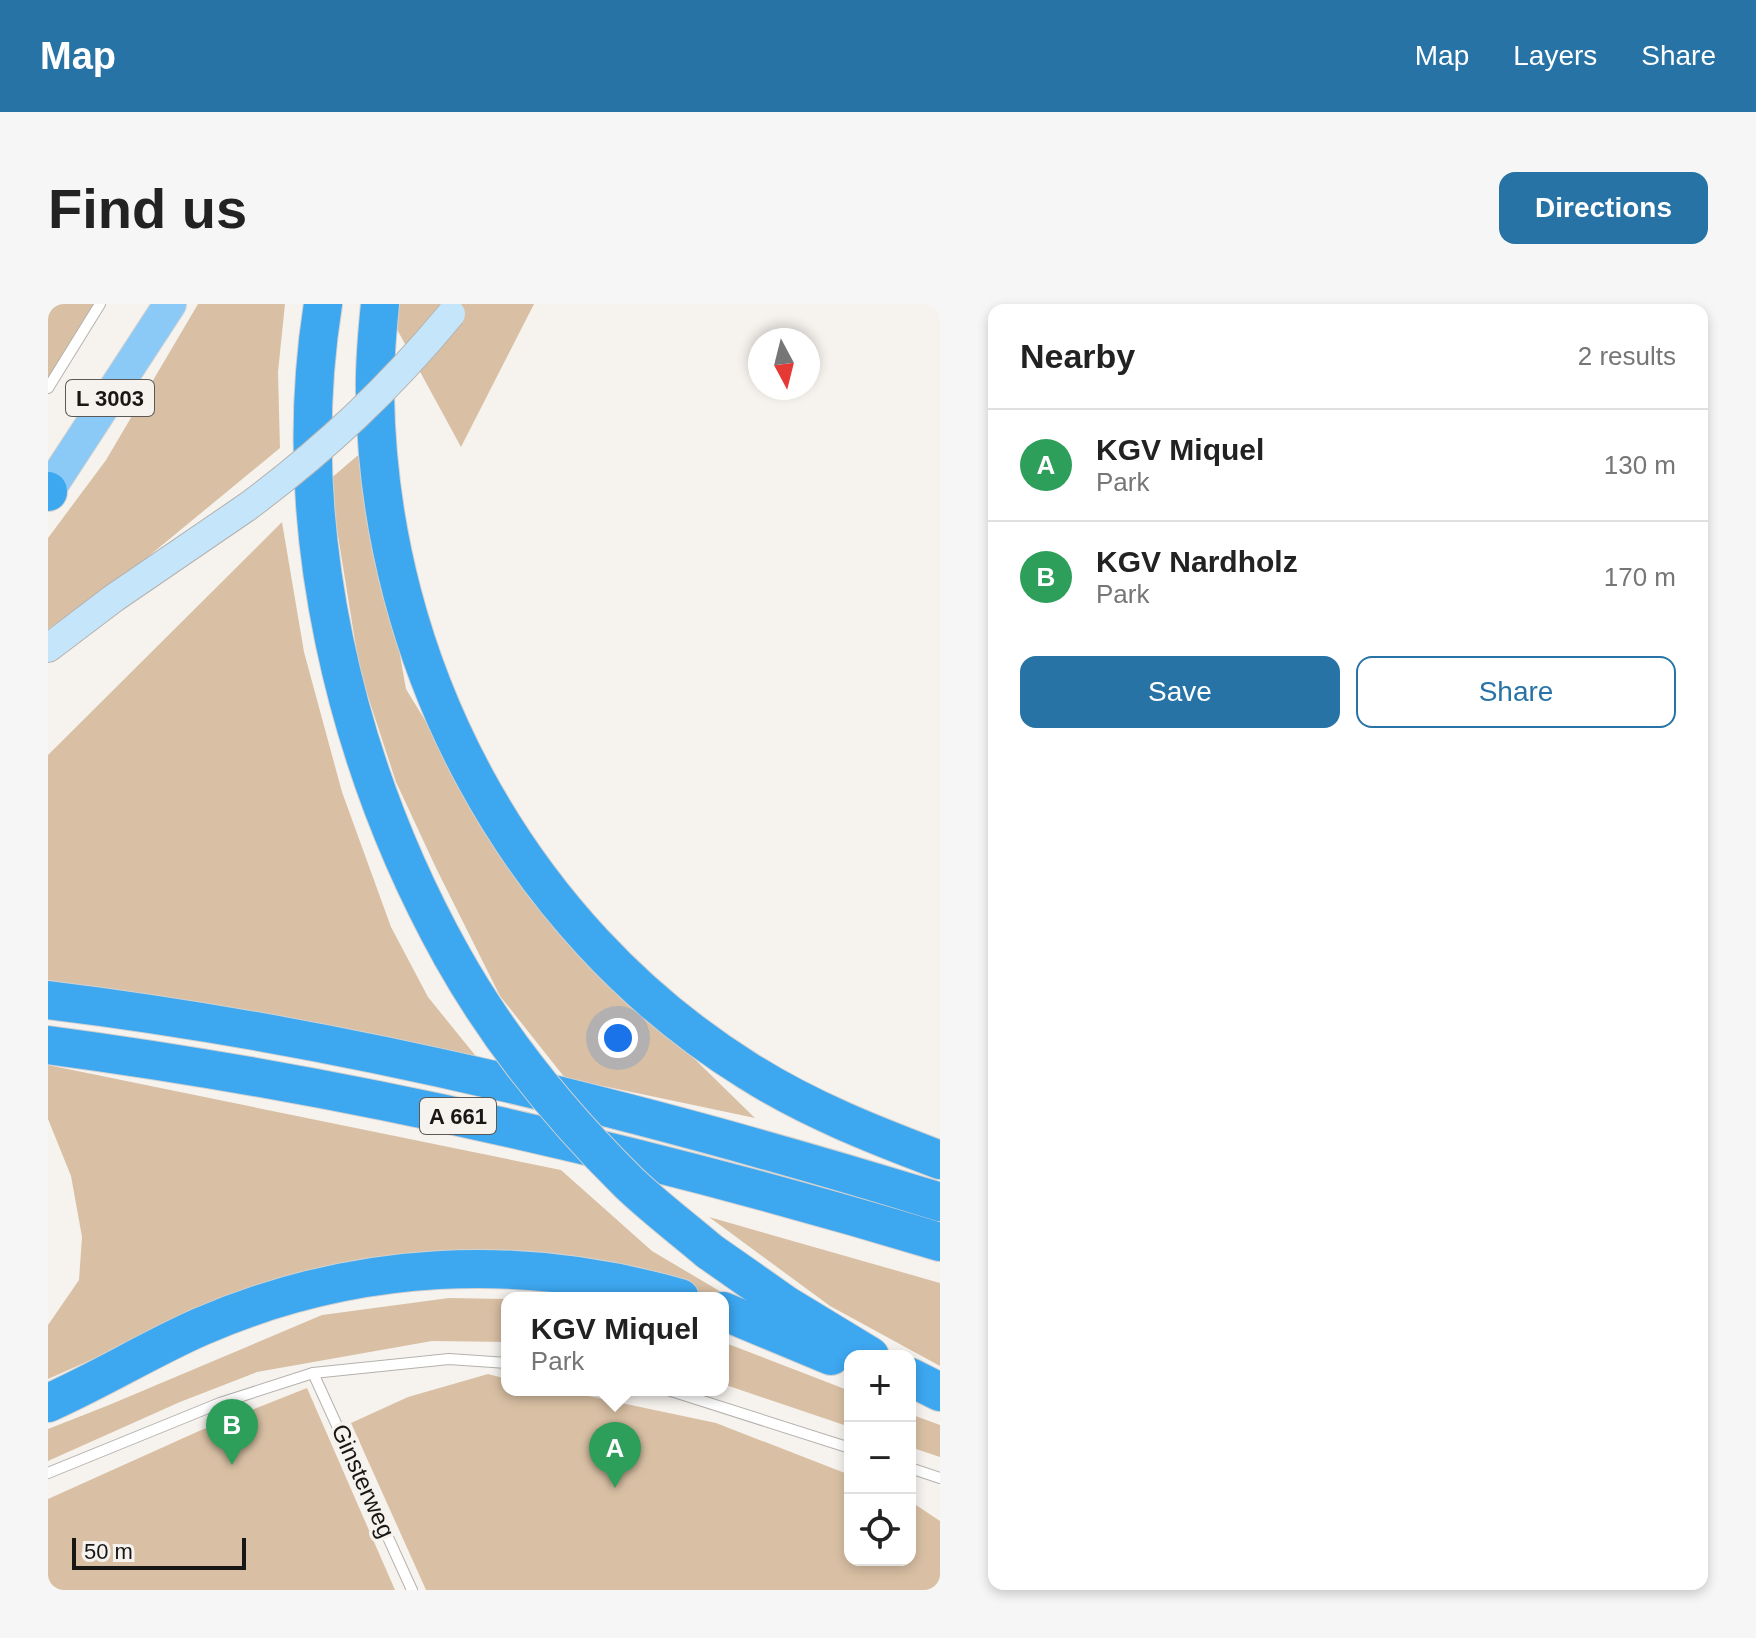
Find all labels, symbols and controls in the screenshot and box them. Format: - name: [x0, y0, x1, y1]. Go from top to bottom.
- text: Map: [40, 35, 116, 77]
- text: Map: [1415, 40, 1469, 71]
- text: Layers: [1513, 40, 1597, 71]
- text: Share: [1641, 40, 1716, 71]
- button: Directions: [1499, 172, 1708, 244]
- text: Find us: [48, 177, 247, 240]
- north arrow: [748, 328, 820, 400]
- text: Nearby: [1020, 337, 1135, 375]
- text: 2 results: [1578, 341, 1676, 371]
- road number: L 3003: [66, 380, 154, 416]
- text: KGV Miquel: [1096, 433, 1264, 466]
- text: A: [1037, 450, 1055, 480]
- text: 130 m: [1604, 450, 1676, 480]
- text: Park: [1096, 467, 1149, 497]
- text: KGV Nardholz: [1096, 545, 1298, 578]
- text: B: [1037, 562, 1055, 592]
- text: 170 m: [1604, 562, 1676, 592]
- text: Park: [1096, 579, 1149, 609]
- button: Save: [1020, 656, 1340, 728]
- button: Share: [1356, 656, 1676, 728]
- your location: [598, 1018, 638, 1058]
- road number: A 661: [420, 1098, 496, 1134]
- popup: [501, 1292, 729, 1396]
- text: KGV Miquel: [531, 1312, 699, 1345]
- text: Park: [531, 1346, 584, 1376]
- map controls: [844, 1350, 916, 1566]
- button: +: [844, 1350, 916, 1422]
- pin: B: [206, 1399, 258, 1465]
- street label: Ginsterweg: [326, 1420, 400, 1542]
- pin: A: [589, 1422, 641, 1488]
- button: −: [844, 1422, 916, 1494]
- button: locate: [844, 1494, 916, 1566]
- scale bar: [72, 1534, 246, 1570]
- text: 50 m: [84, 1539, 133, 1564]

